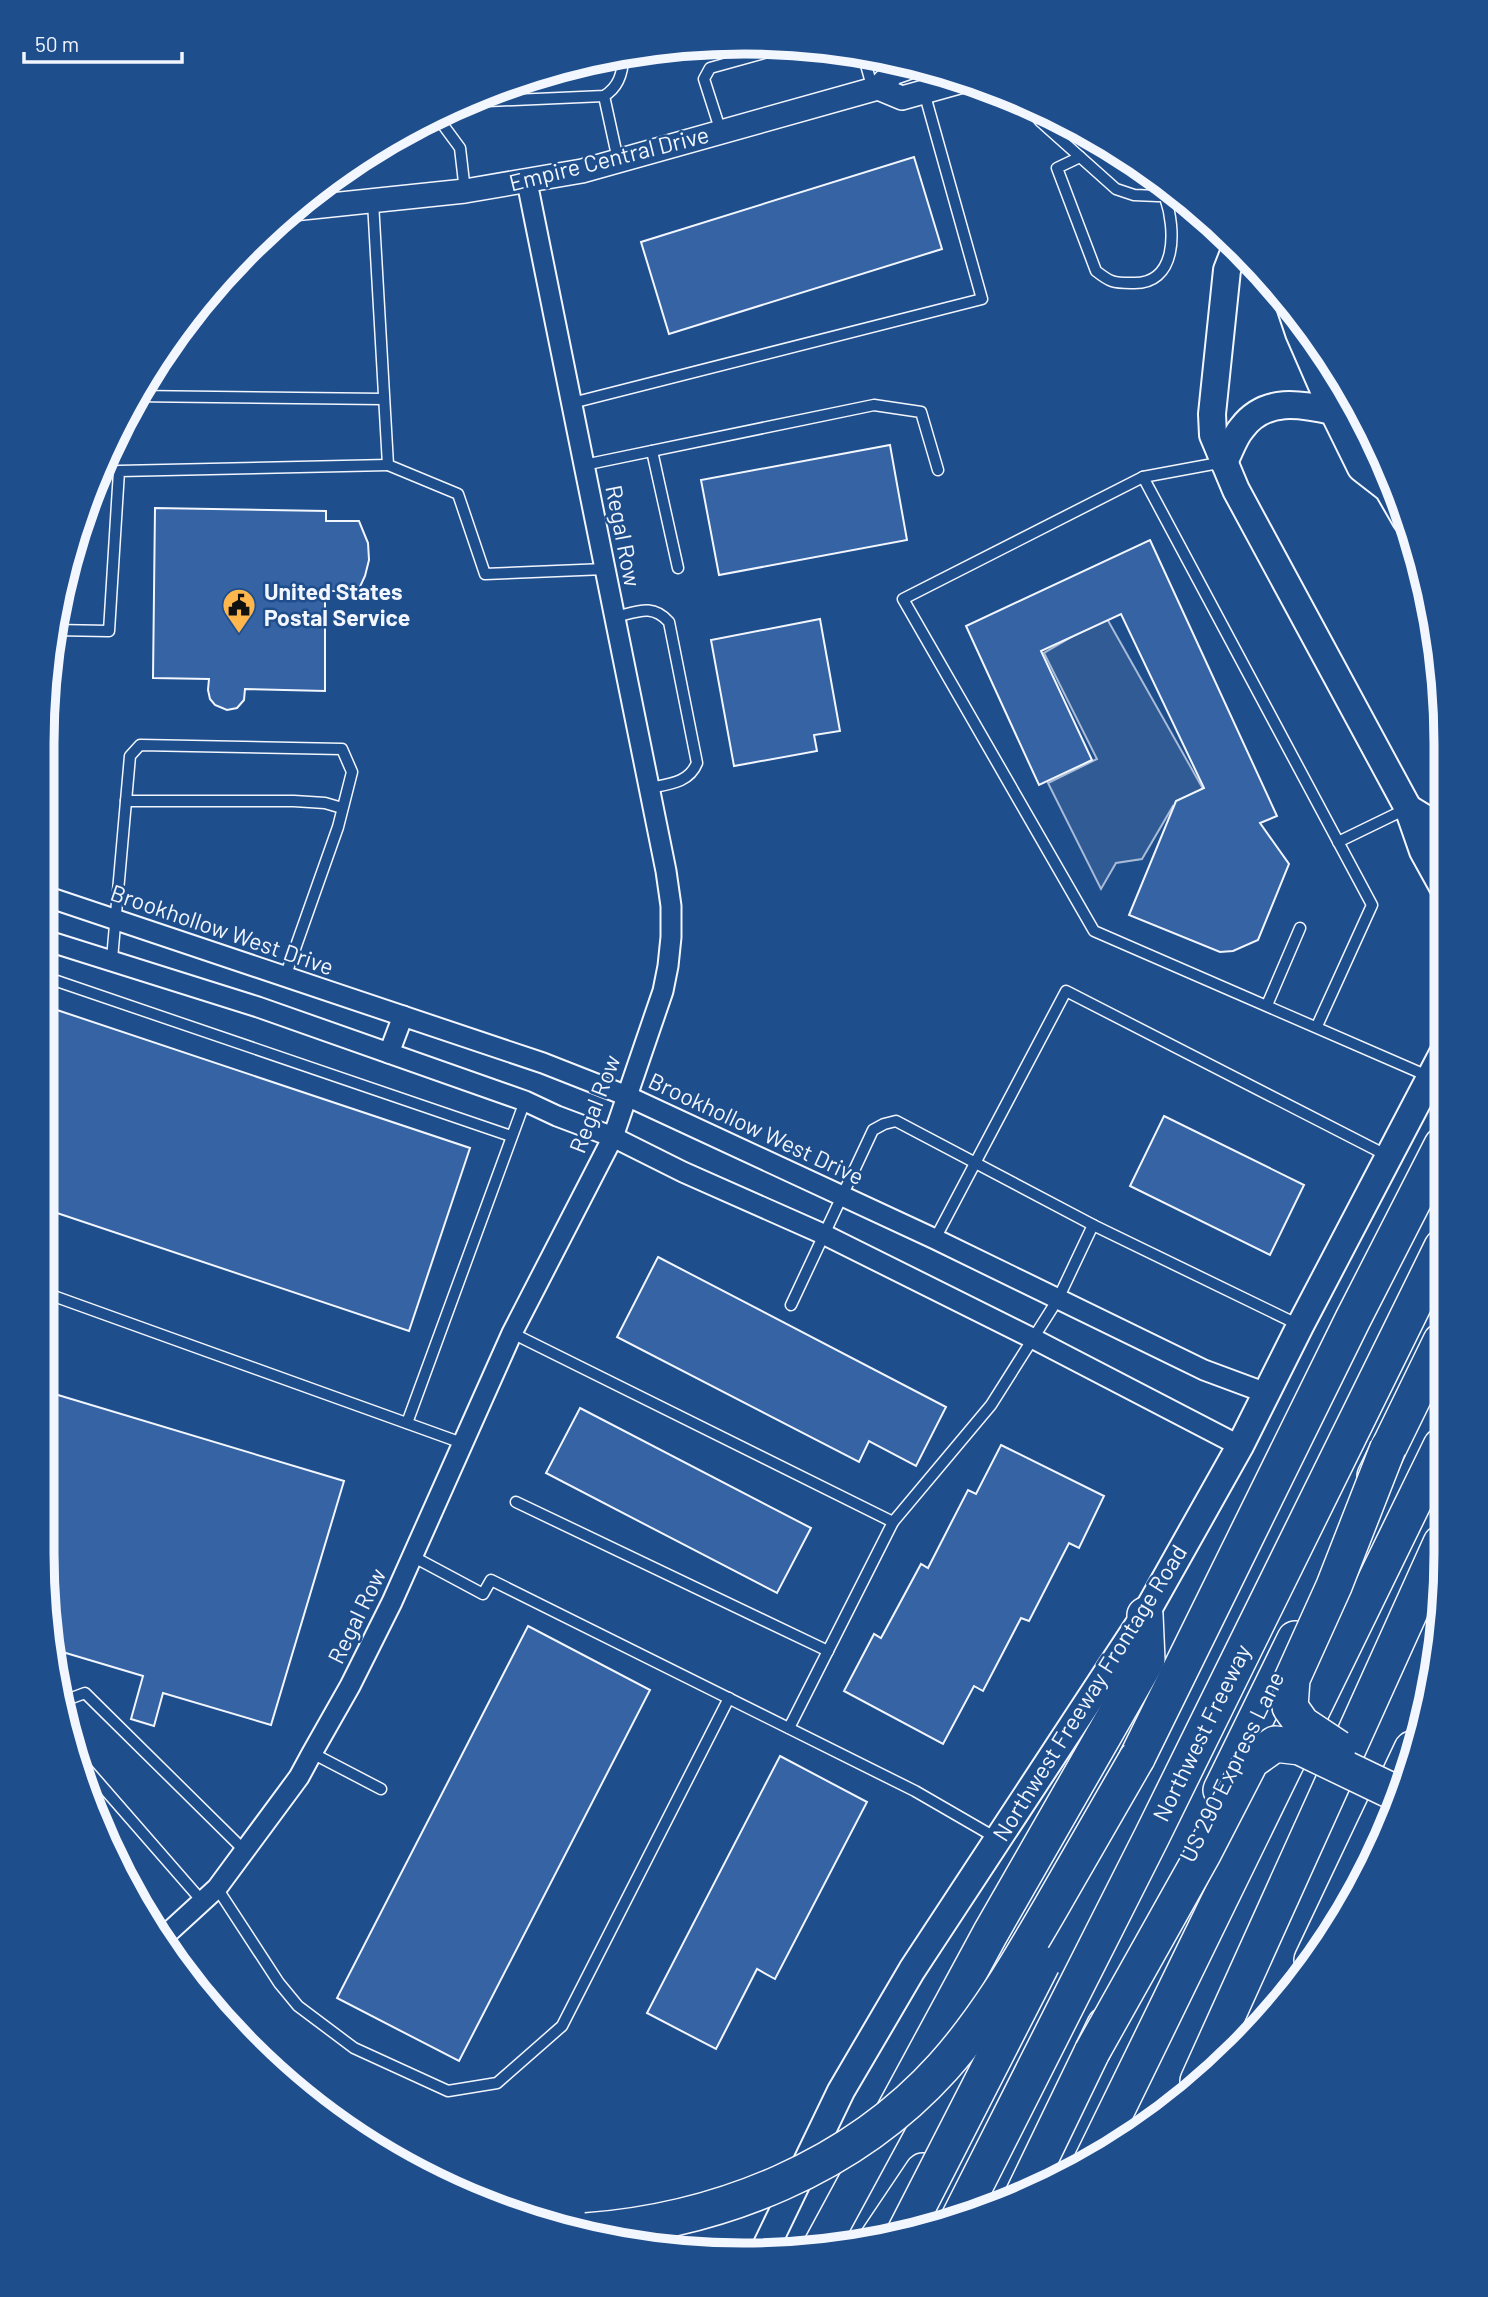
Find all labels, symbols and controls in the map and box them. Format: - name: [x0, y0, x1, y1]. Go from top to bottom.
- scale bar: [24, 21, 182, 65]
- text: 50 m: [35, 31, 79, 56]
- street label: Empire Central Drive: [506, 120, 712, 196]
- street label: Regal Row: [600, 483, 648, 589]
- place label: United States Postal Service: [264, 577, 410, 631]
- public building icon: United States Postal Service: [220, 586, 258, 635]
- street label: Brookhollow West Drive: [107, 878, 338, 980]
- street label: Regal Row: [563, 1051, 626, 1157]
- street label: Brookhollow West Drive: [644, 1066, 868, 1190]
- street label: Northwest Freeway Frontage Road: [986, 1539, 1192, 1846]
- street label: Regal Row: [321, 1563, 391, 1668]
- street label: Northwest Freeway: [1146, 1639, 1256, 1826]
- street label: US 290 Express Lane: [1173, 1667, 1289, 1866]

